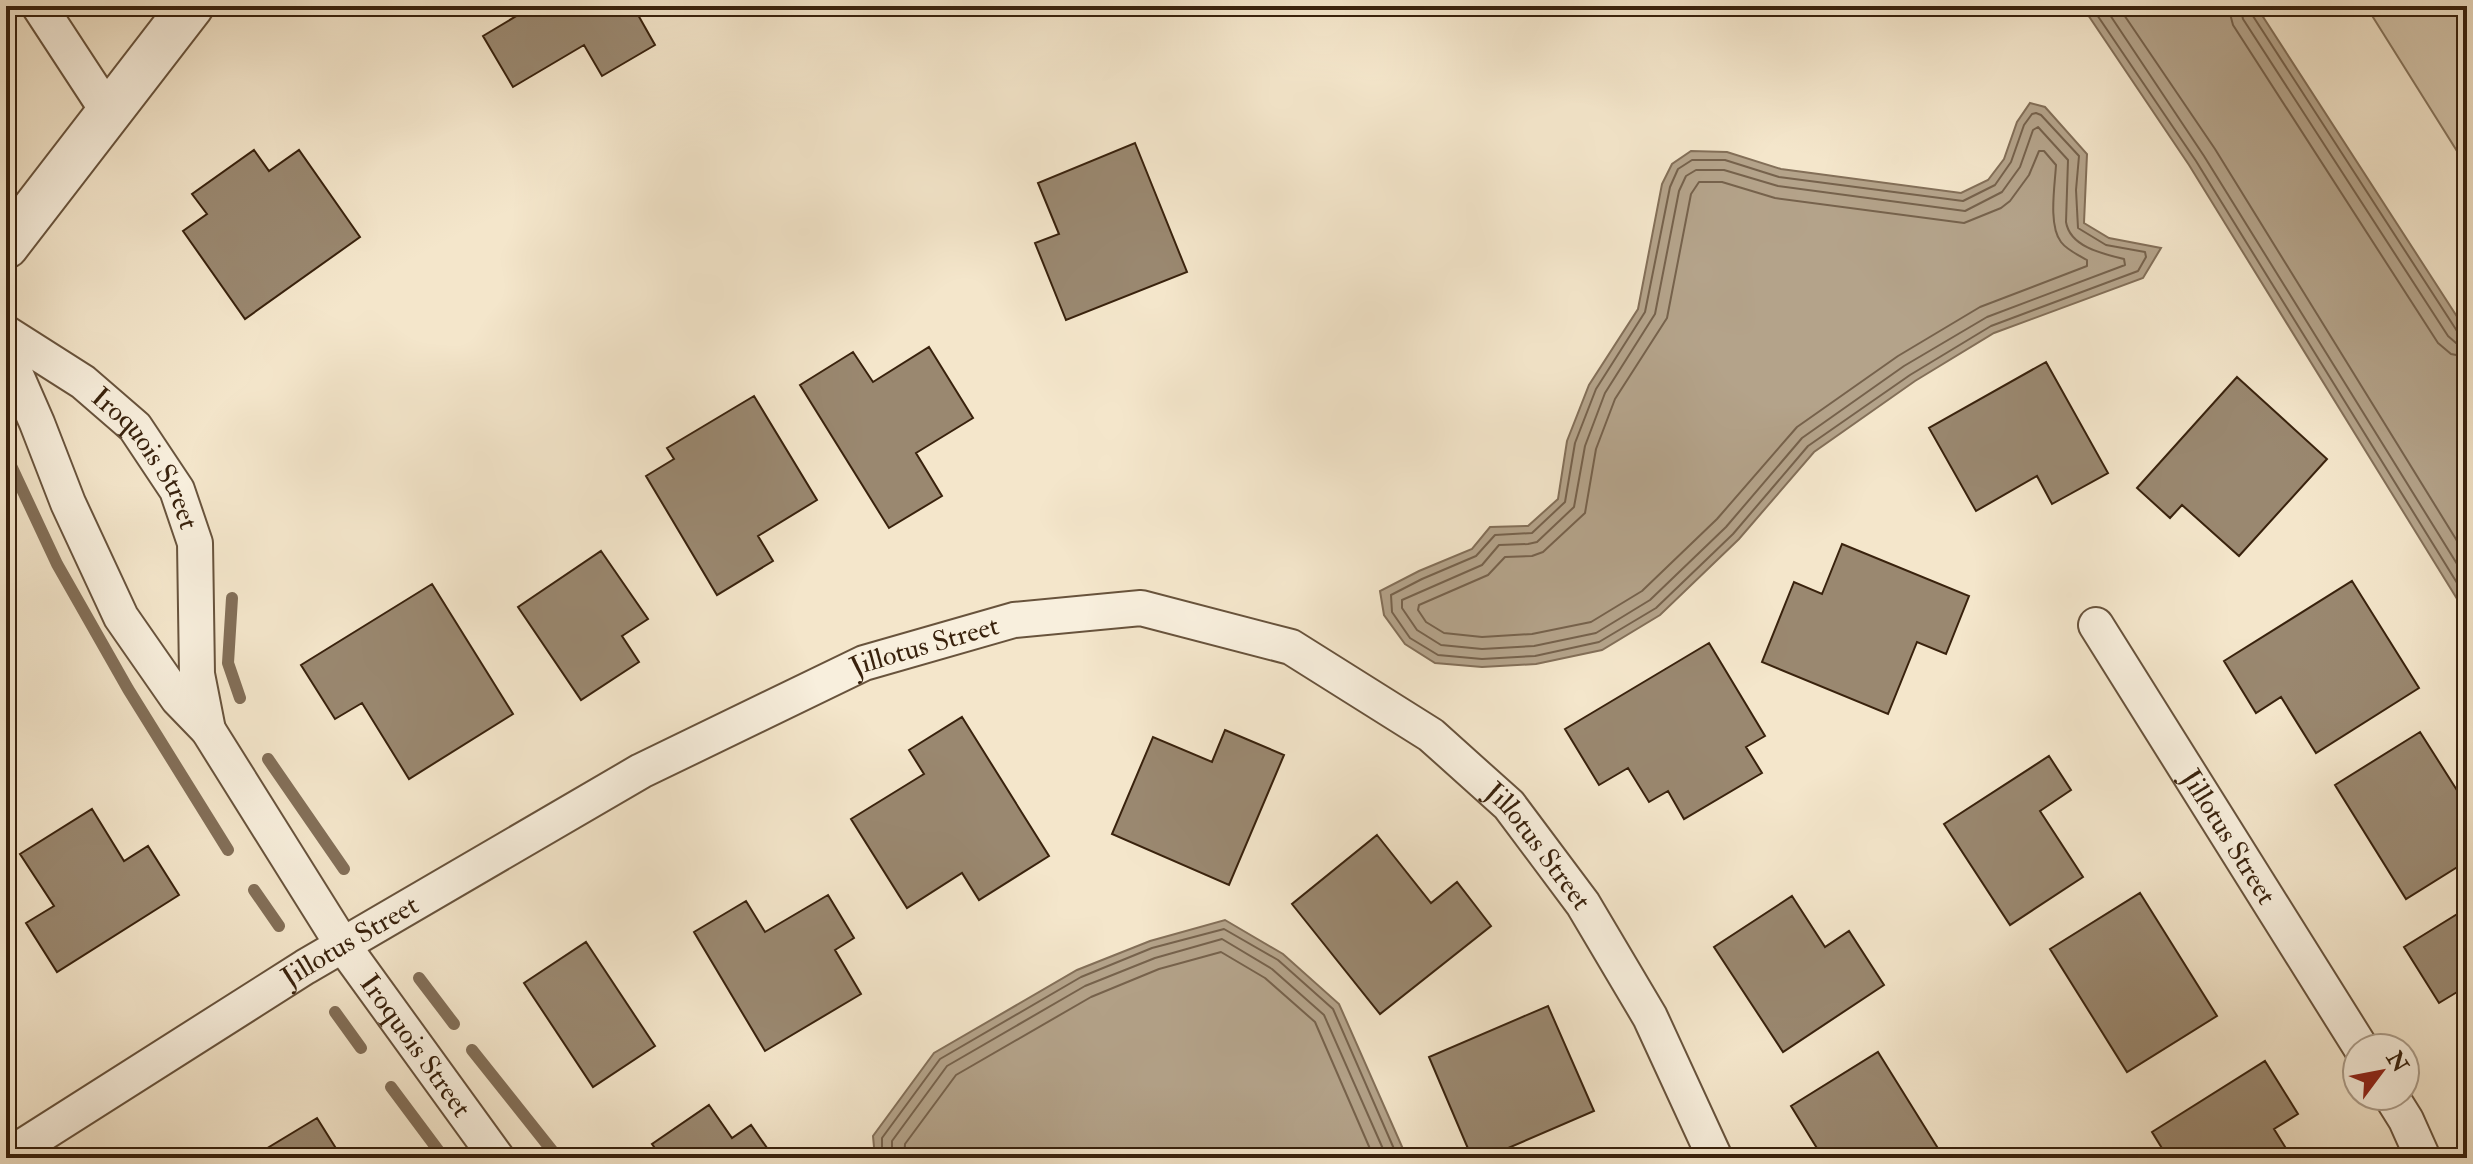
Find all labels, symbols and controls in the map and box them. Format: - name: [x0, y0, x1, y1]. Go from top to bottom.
- street label: Iroquois Street: [84, 380, 207, 534]
- street label: Jillotus Street: [843, 608, 1003, 685]
- street label: Jillotus Street: [2173, 762, 2284, 911]
- street label: Jillotus Street: [1477, 774, 1599, 917]
- street label: Jillotus Street: [274, 887, 425, 996]
- street label: Iroquois Street: [352, 967, 479, 1124]
- north arrow: [2341, 1032, 2421, 1112]
- text: N: [2379, 1045, 2414, 1078]

